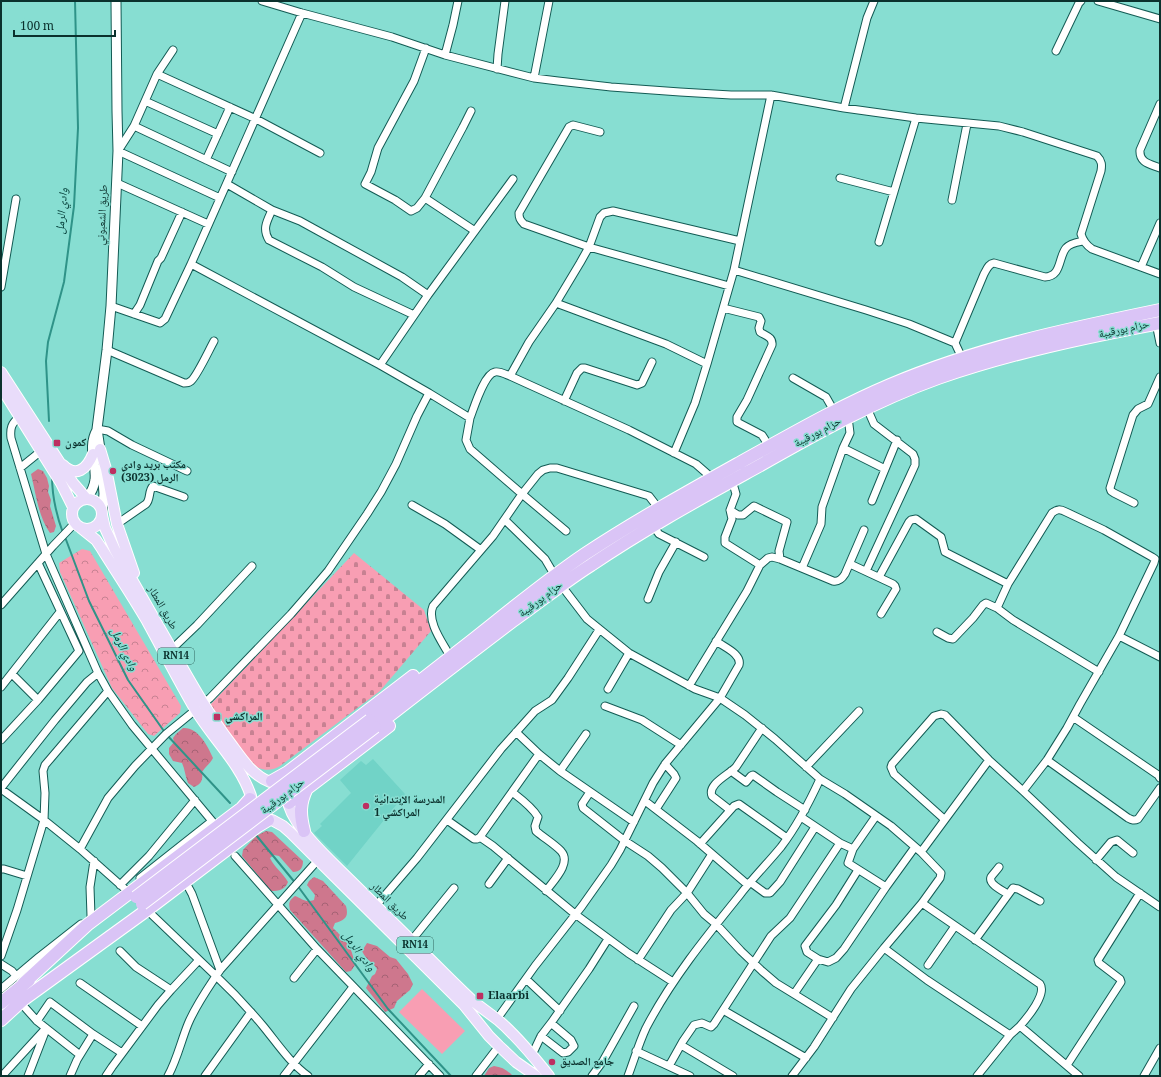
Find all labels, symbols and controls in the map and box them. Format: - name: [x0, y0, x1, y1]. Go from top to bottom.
- scale bar: [14, 12, 115, 38]
- text: 100 m: [20, 17, 54, 38]
- street label: طريق الشعبوني: [92, 184, 114, 246]
- water label: وادي الرمل: [51, 187, 76, 235]
- street label: حزام بورقيبة: [1097, 315, 1151, 345]
- street label: حزام بورقيبة: [791, 413, 845, 453]
- place label: كمون: [65, 434, 87, 453]
- marker: كمون: [52, 438, 62, 448]
- place label: مكتب بريد وادي الرمل (3023): [121, 456, 186, 488]
- marker: مكتب بريد وادي الرمل (3023): [108, 466, 118, 476]
- street label: حزام بورقيبة: [515, 577, 567, 623]
- street label: طريق المطار: [141, 581, 182, 634]
- water label: وادي الرمل: [103, 625, 143, 676]
- road number: RN14: [158, 648, 194, 664]
- place label: المراكشي: [225, 708, 263, 727]
- marker: المراكشي: [212, 712, 222, 722]
- street label: حزام بورقيبة: [257, 774, 309, 820]
- place label: المدرسة الإبتدائية المراكشي 1: [374, 791, 445, 823]
- marker: المدرسة الإبتدائية المراكشي 1: [361, 801, 371, 811]
- street label: طريق المطار: [364, 877, 413, 926]
- water label: وادي الرمل: [336, 927, 380, 977]
- road number: RN14: [397, 937, 433, 953]
- place label: Elaarbi: [488, 987, 529, 1006]
- marker: Elaarbi: [475, 991, 485, 1001]
- place label: جامع الصديق: [560, 1053, 614, 1072]
- marker: جامع الصديق: [547, 1057, 557, 1067]

